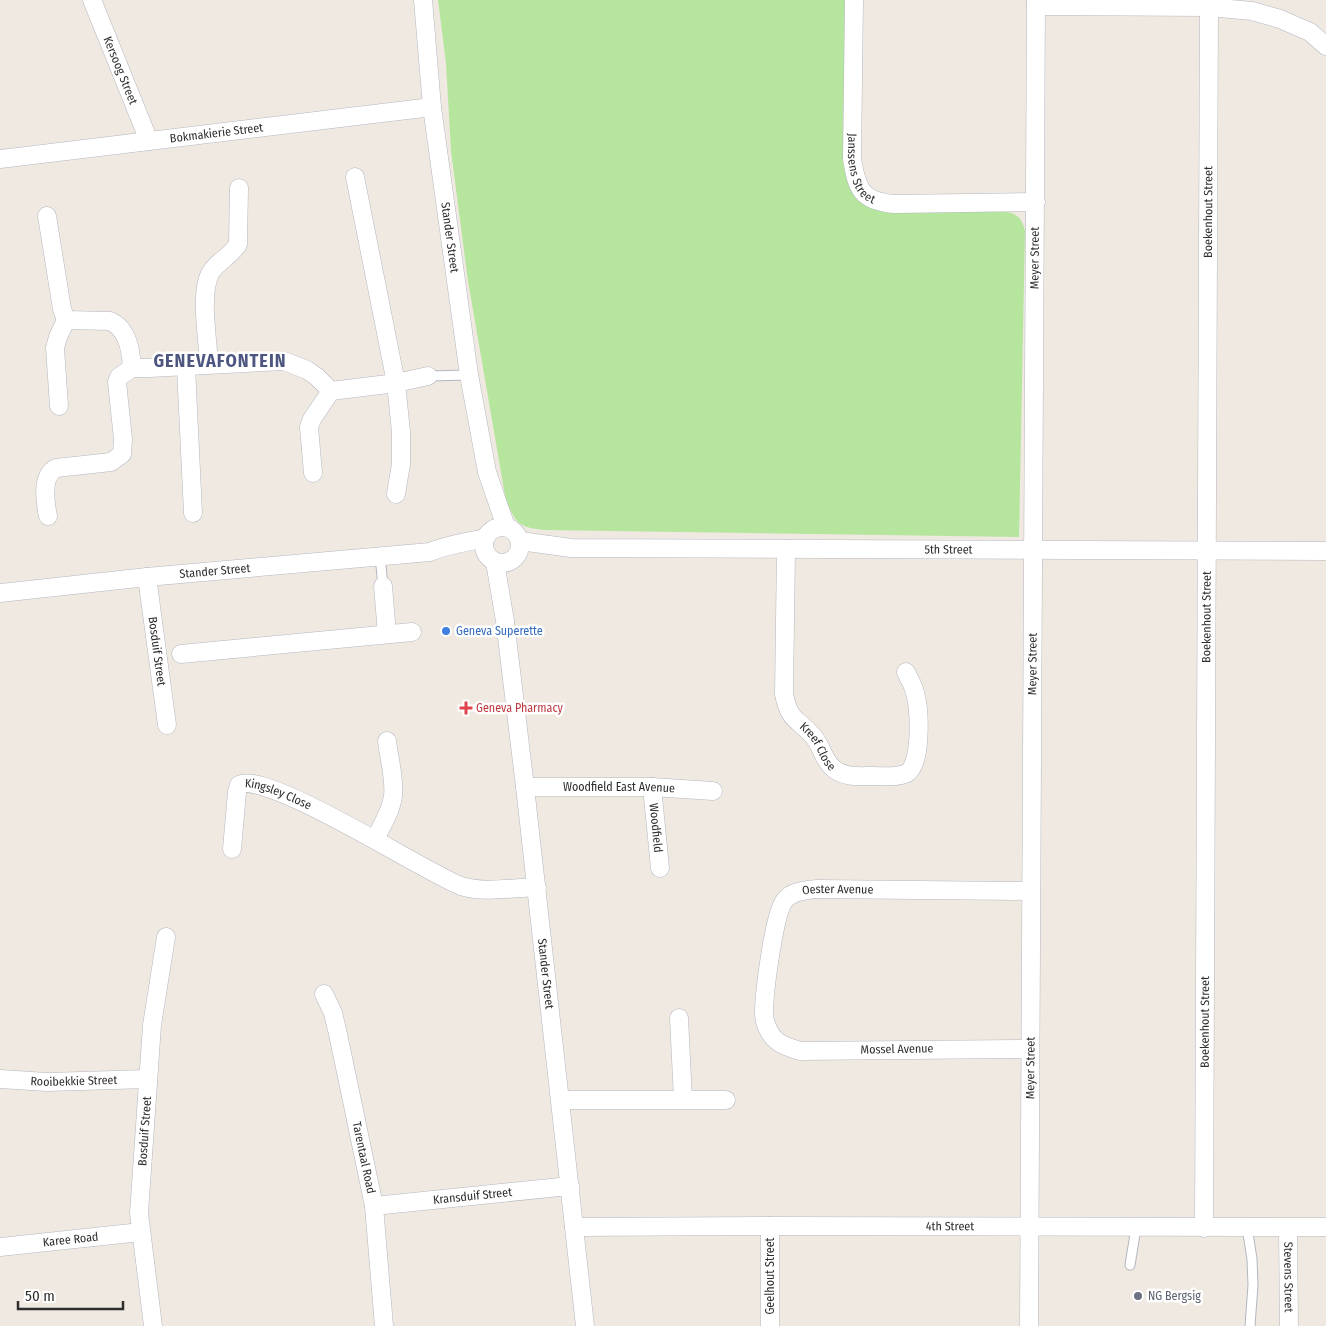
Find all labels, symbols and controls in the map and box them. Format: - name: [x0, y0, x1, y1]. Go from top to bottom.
- street label: Kersoog Street: [101, 34, 140, 106]
- street label: Bokmakierie Street: [169, 120, 264, 145]
- street label: Janssens Street: [845, 133, 878, 207]
- street label: Boekenhout Street: [1201, 166, 1215, 258]
- street label: Stander Street: [438, 201, 462, 274]
- street label: Meyer Street: [1027, 227, 1042, 289]
- district label: GENEVAFONTEIN: [153, 350, 287, 372]
- street label: 5th Street: [924, 542, 973, 557]
- street label: Stander Street: [179, 561, 251, 581]
- street label: Boekenhout Street: [1199, 571, 1214, 663]
- street label: Bosduif Street: [145, 616, 169, 687]
- place label: Geneva Superette: [456, 624, 543, 638]
- marker: Geneva Superette: [440, 625, 452, 637]
- street label: Meyer Street: [1025, 633, 1040, 695]
- place label: Geneva Pharmacy: [476, 701, 564, 715]
- marker: Geneva Pharmacy: [460, 702, 472, 714]
- street label: Kreef Close: [797, 719, 839, 774]
- street label: Kingsley Close: [245, 776, 314, 813]
- street label: Woodfield East Avenue: [563, 780, 675, 795]
- street label: Woodfield: [647, 802, 665, 853]
- street label: Oester Avenue: [801, 882, 874, 898]
- street label: Stander Street: [535, 938, 557, 1010]
- street label: Boekenhout Street: [1198, 976, 1212, 1068]
- street label: Meyer Street: [1023, 1037, 1038, 1099]
- street label: Mossel Avenue: [860, 1041, 934, 1057]
- street label: Rooibekkie Street: [30, 1073, 118, 1089]
- street label: Bosduif Street: [135, 1096, 154, 1166]
- street label: Tarentaal Road: [350, 1120, 378, 1195]
- street label: Kransduif Street: [432, 1185, 513, 1207]
- street label: 4th Street: [926, 1219, 974, 1233]
- street label: Karee Road: [42, 1230, 99, 1249]
- street label: Geelhout Street: [763, 1237, 777, 1315]
- street label: Stevens Street: [1281, 1242, 1296, 1312]
- scale bar: [18, 1278, 122, 1310]
- text: 50 m: [25, 1287, 55, 1305]
- place label: NG Bergsig: [1148, 1289, 1201, 1303]
- marker: NG Bergsig: [1132, 1290, 1144, 1302]

